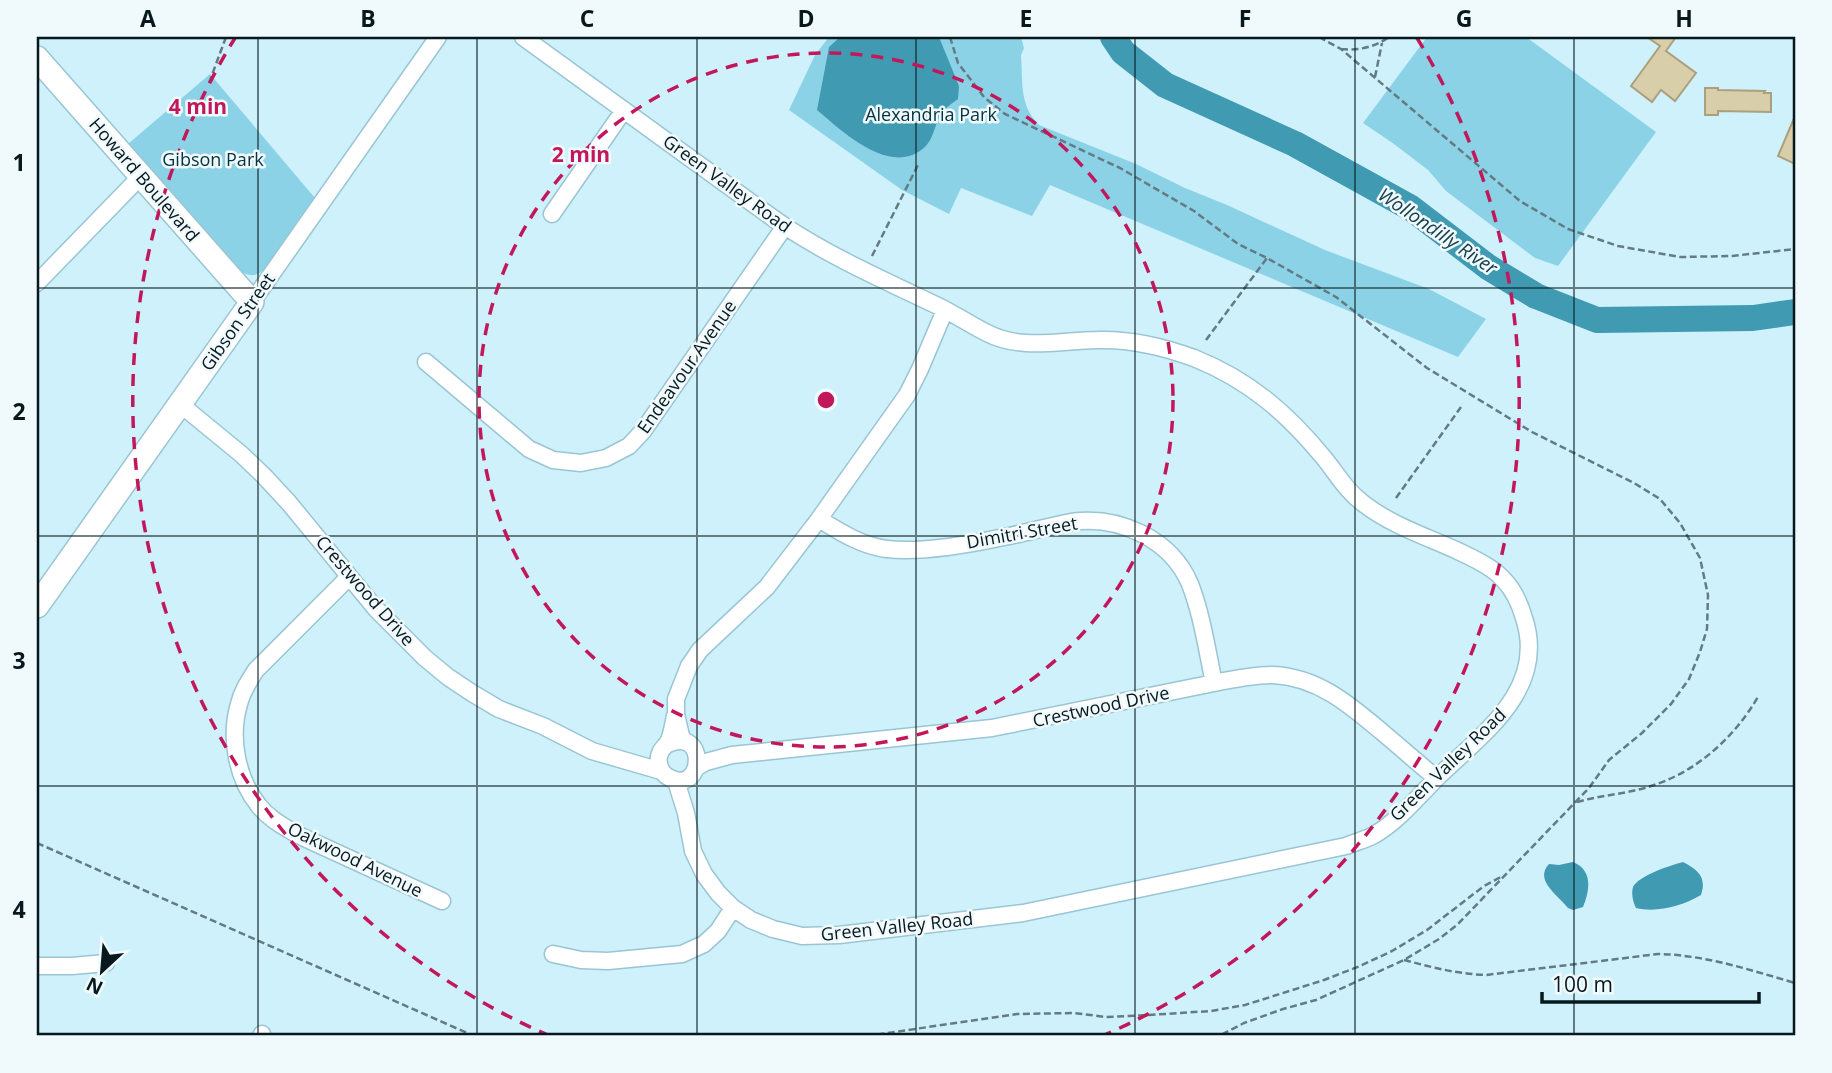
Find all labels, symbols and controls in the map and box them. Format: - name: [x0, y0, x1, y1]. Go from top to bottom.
- text: A: [140, 2, 156, 34]
- text: B: [360, 2, 376, 34]
- text: C: [580, 2, 594, 34]
- text: D: [797, 2, 815, 34]
- text: E: [1020, 2, 1032, 34]
- text: F: [1239, 2, 1251, 34]
- text: G: [1456, 2, 1472, 34]
- text: H: [1675, 2, 1693, 34]
- text: 4 min: [169, 92, 227, 120]
- park label: Alexandria Park: [865, 102, 997, 126]
- street label: Howard Boulevard: [84, 112, 205, 246]
- street label: Green Valley Road: [659, 129, 797, 238]
- text: 2 min: [552, 140, 610, 168]
- text: 1: [12, 146, 26, 178]
- park label: Gibson Park: [162, 147, 264, 171]
- water label: Wollondilly River: [1373, 181, 1504, 281]
- street label: Gibson Street: [195, 268, 280, 375]
- street label: Endeavour Avenue: [631, 295, 741, 438]
- centre of rings: [814, 388, 838, 412]
- text: 2: [12, 395, 26, 427]
- street label: Dimitri Street: [965, 510, 1079, 554]
- street label: Crestwood Drive: [311, 530, 420, 651]
- text: 3: [12, 644, 26, 676]
- street label: Crestwood Drive: [1030, 680, 1171, 732]
- street label: Green Valley Road: [1384, 703, 1511, 826]
- street label: Oakwood Avenue: [284, 816, 427, 902]
- text: 4: [12, 893, 26, 925]
- street label: Green Valley Road: [820, 906, 974, 946]
- north arrow: [66, 936, 136, 1006]
- scale bar: [1542, 961, 1758, 1005]
- text: 100 m: [1552, 970, 1613, 998]
- text: N: [82, 971, 107, 1001]

